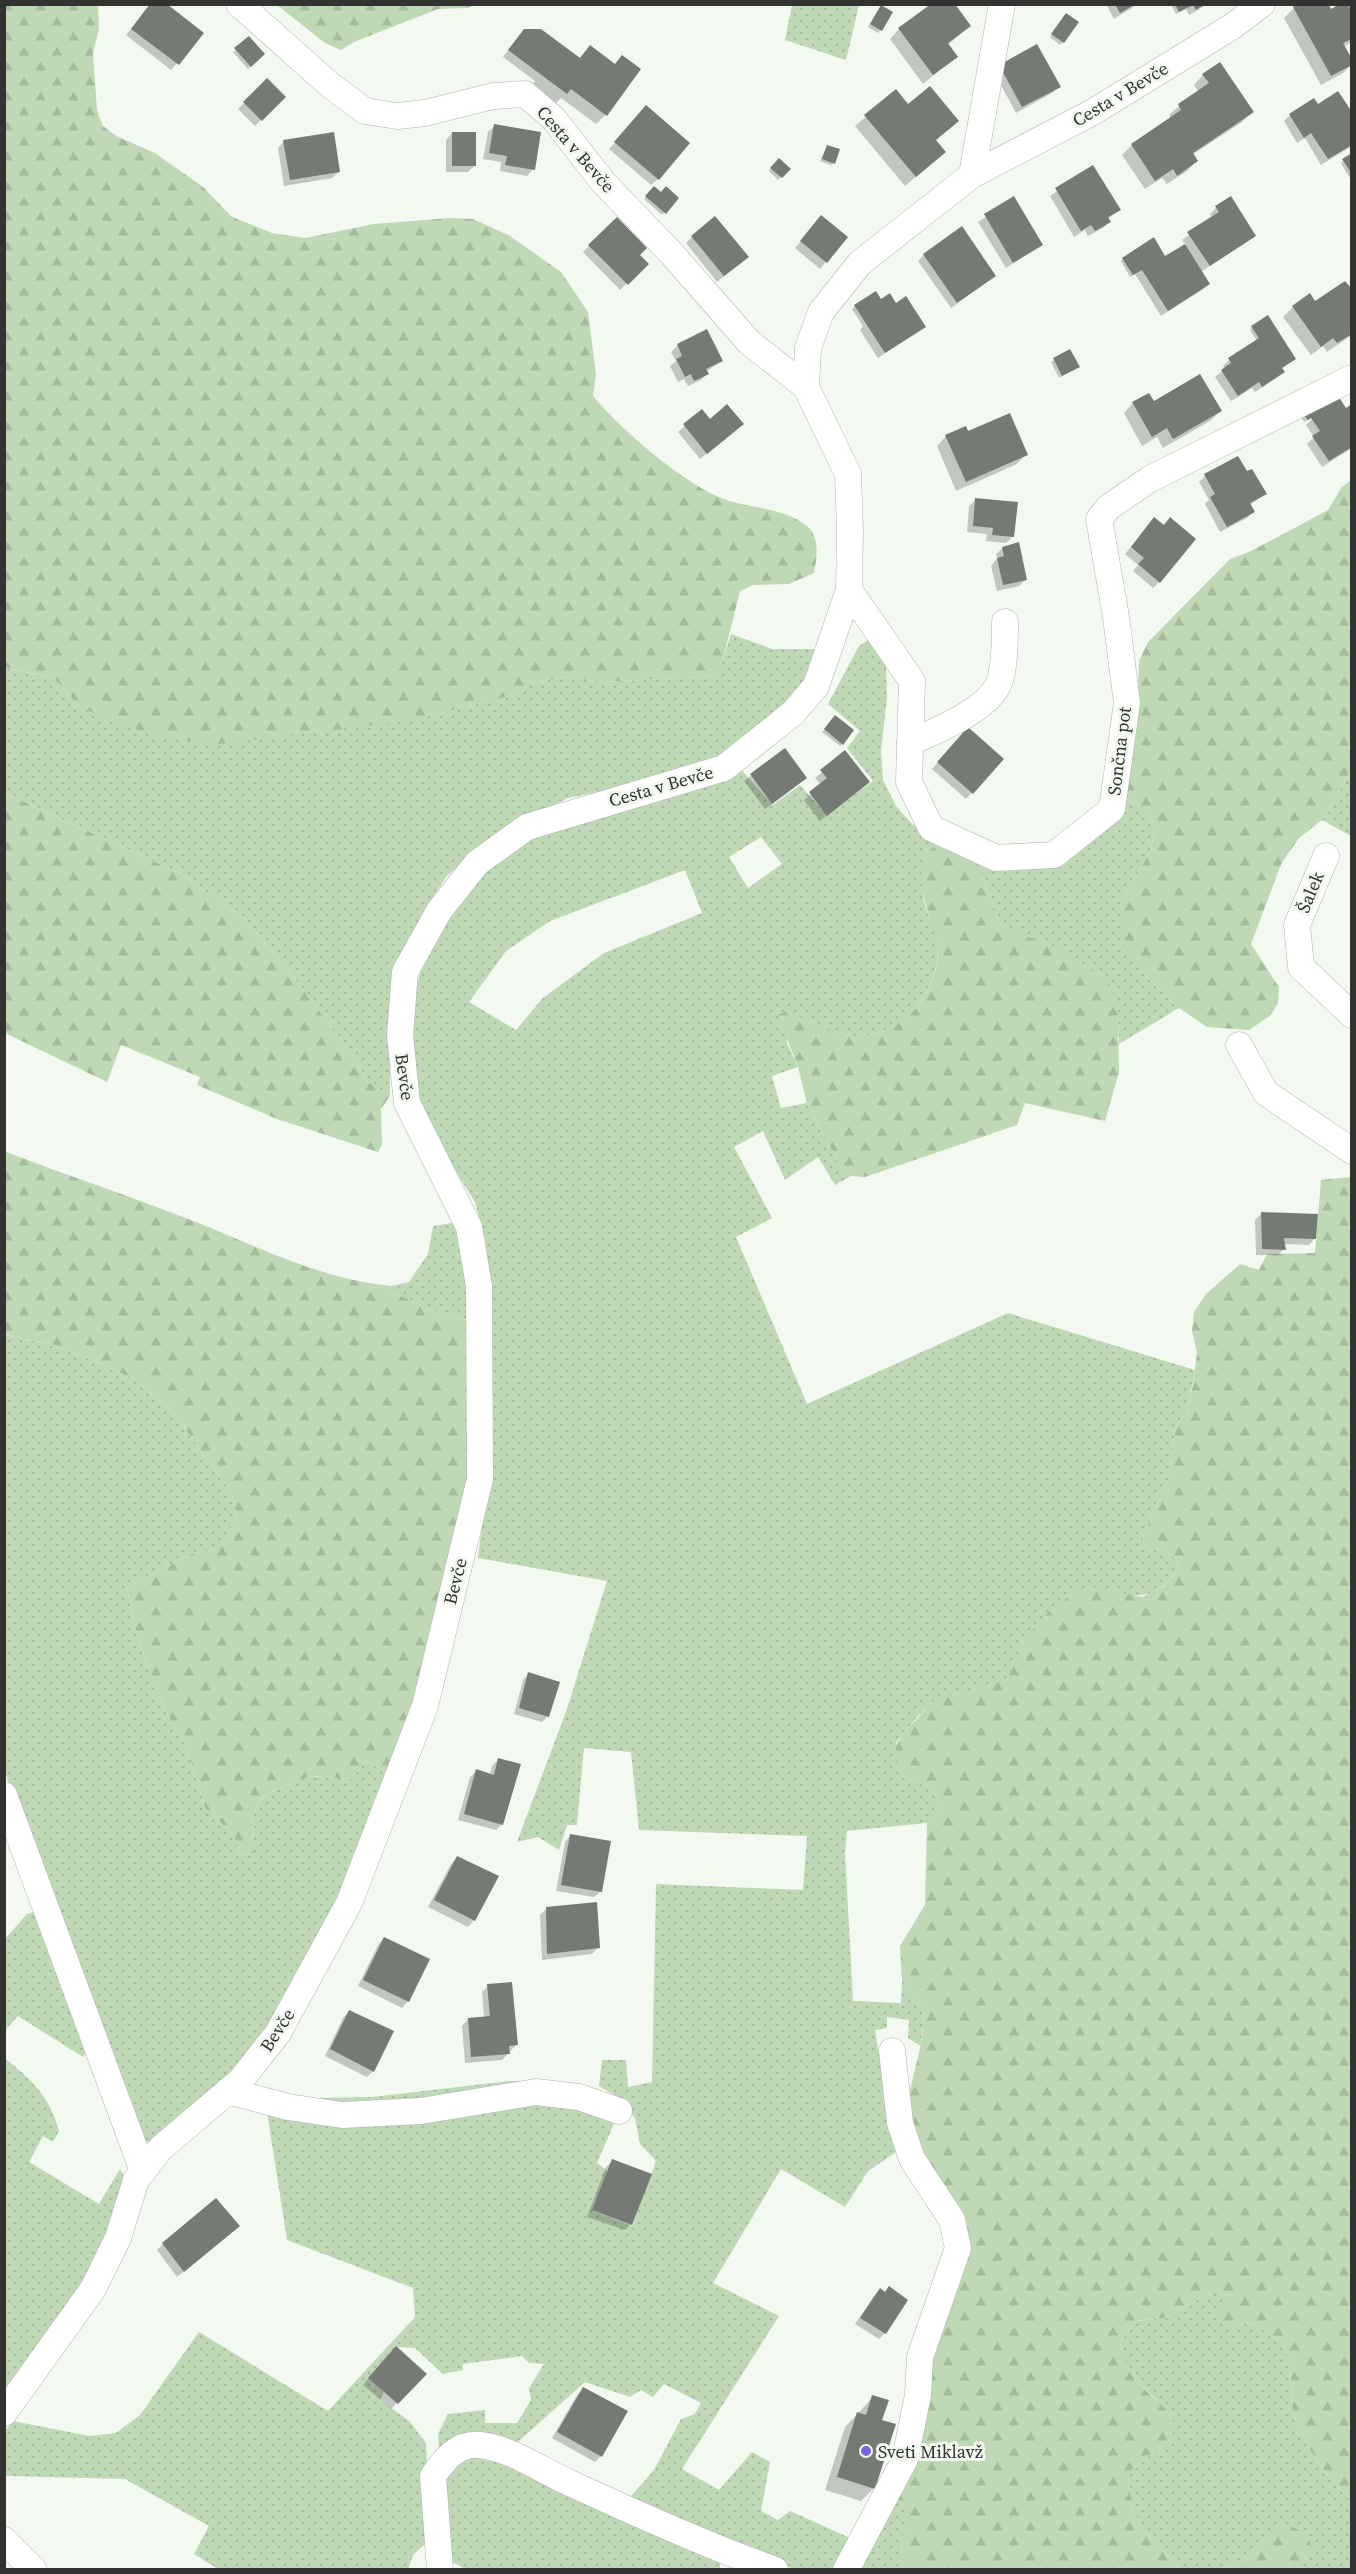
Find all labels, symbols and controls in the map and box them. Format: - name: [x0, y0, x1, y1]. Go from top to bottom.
- street label: Cesta v Bevče: [1067, 56, 1173, 132]
- street label: Cesta v Bevče: [531, 100, 621, 198]
- street label: Sončna pot: [1101, 705, 1137, 797]
- street label: Cesta v Bevče: [606, 759, 716, 813]
- street label: Šalek: [1290, 867, 1330, 916]
- street label: Bevče: [389, 1052, 421, 1102]
- street label: Bevče: [437, 1555, 473, 1607]
- street label: Bevče: [254, 2003, 300, 2057]
- place label: Sveti Miklavž: [878, 2439, 983, 2464]
- marker: Sveti Miklavž: [859, 2444, 873, 2458]

